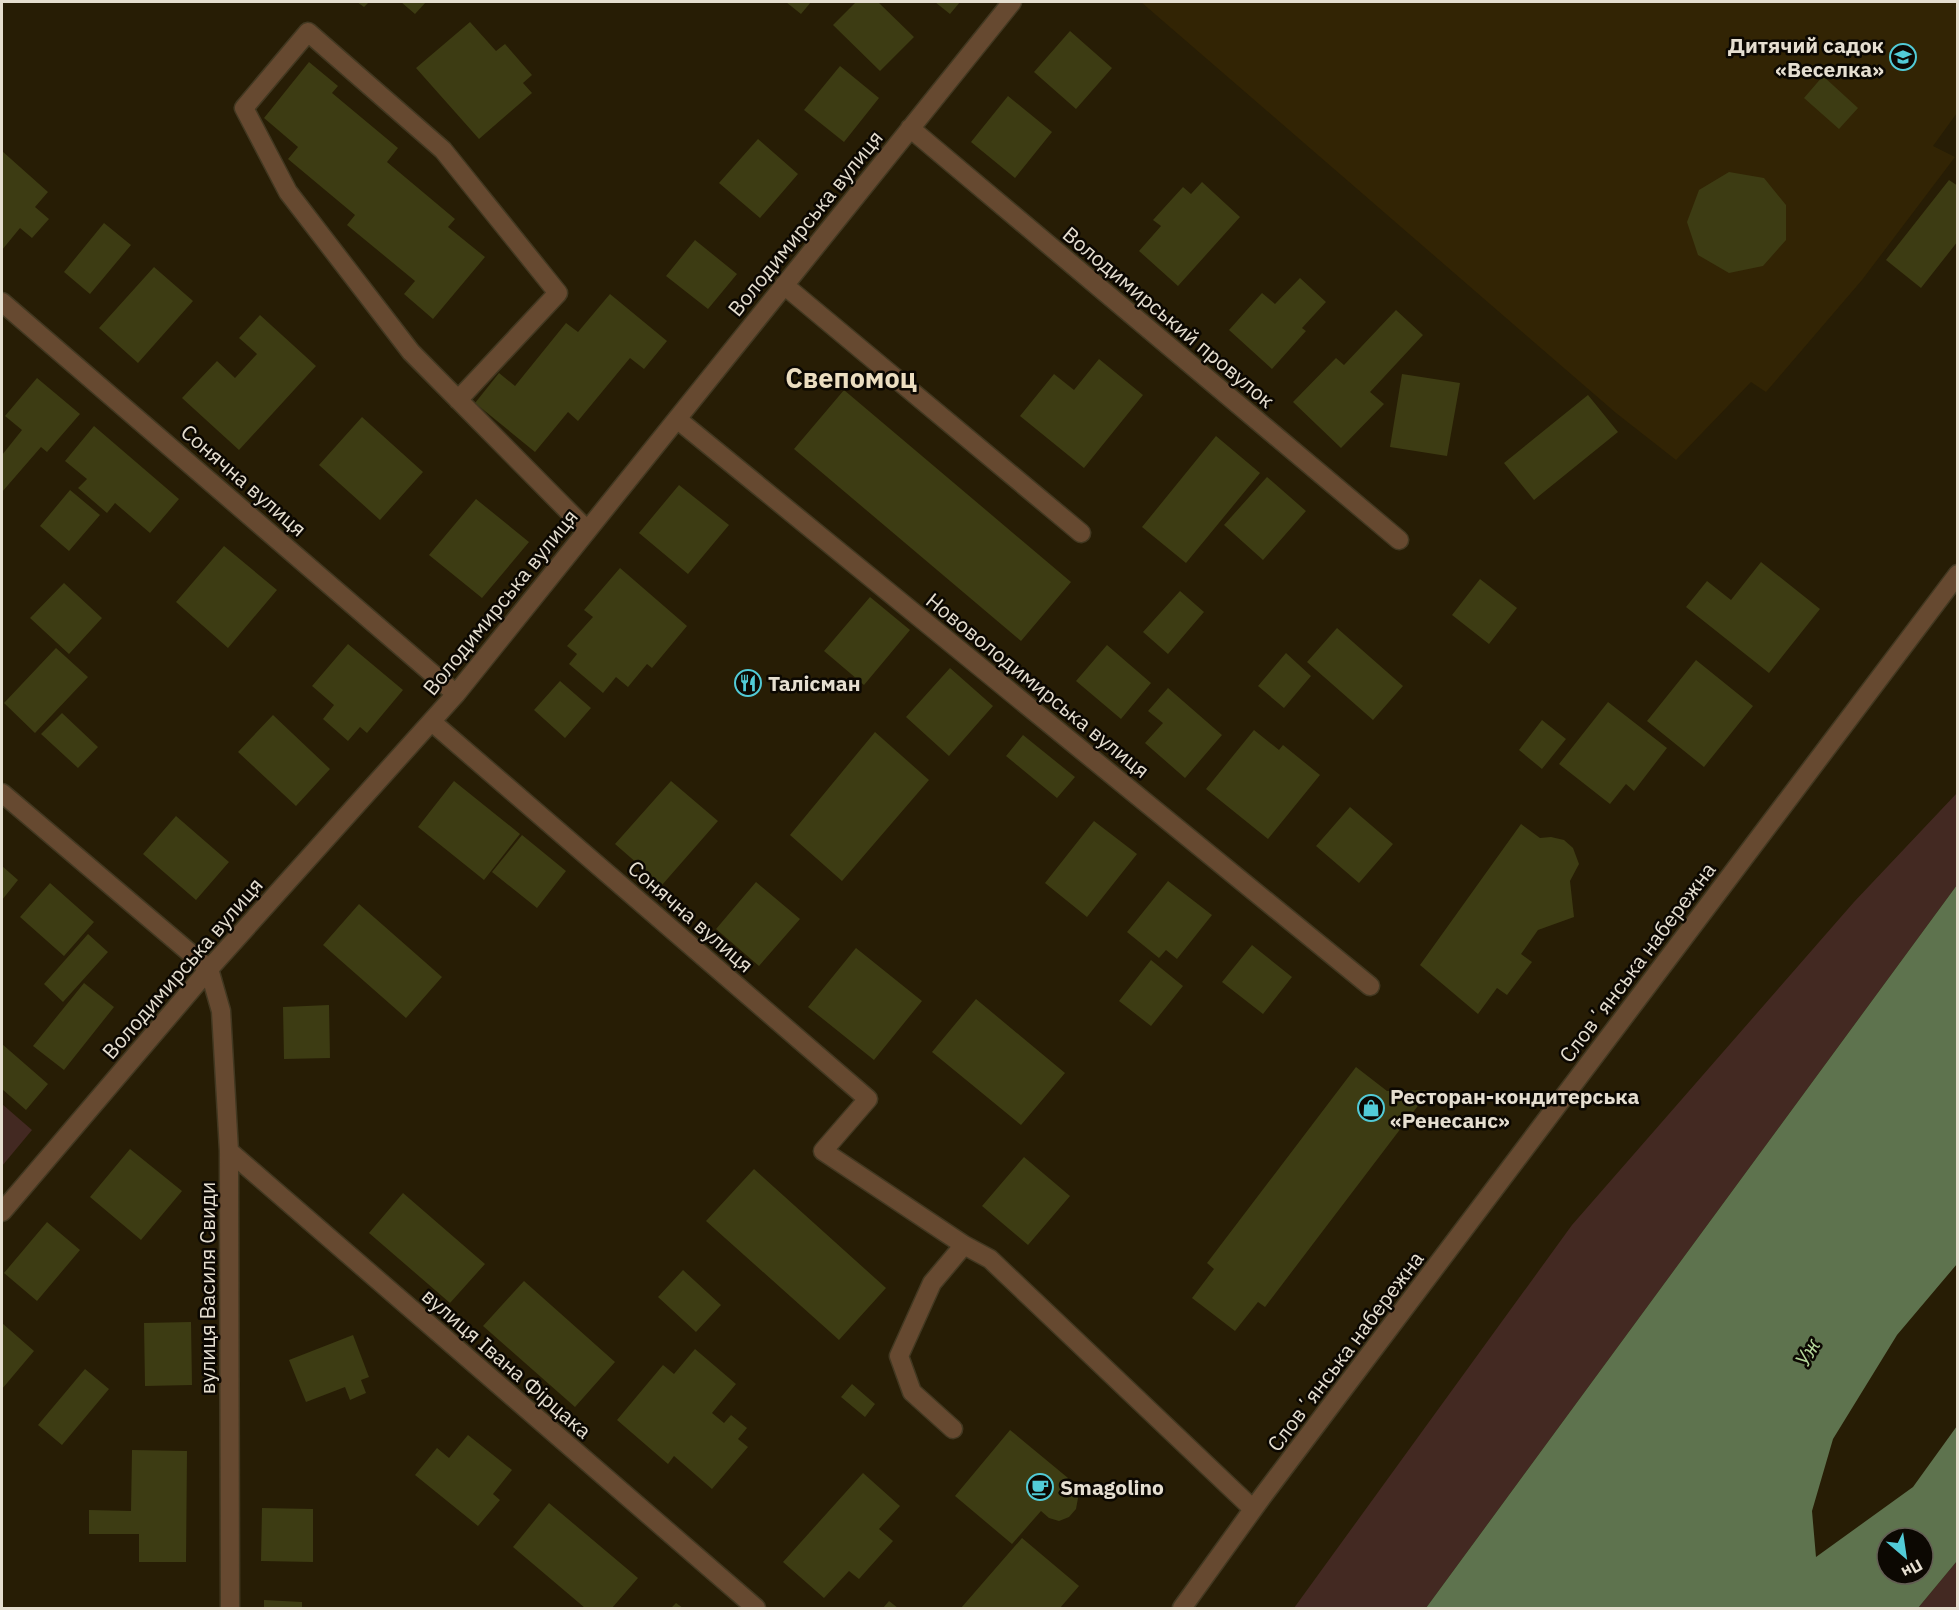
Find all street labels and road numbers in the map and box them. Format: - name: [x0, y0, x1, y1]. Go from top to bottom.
- street label: Володимирська вулиця: [721, 124, 889, 322]
- street label: Володимирський провулок: [1057, 220, 1281, 414]
- street label: Сонячна вулиця: [175, 418, 313, 542]
- street label: Володимирська вулиця: [416, 503, 584, 701]
- street label: Нововолодимирська вулиця: [920, 586, 1156, 784]
- street label: Сонячна вулиця: [622, 854, 760, 978]
- street label: Словʼянська набережна: [1552, 856, 1722, 1068]
- street label: Володимирська вулиця: [95, 871, 269, 1065]
- street label: вулиця Василя Свиди: [193, 1182, 221, 1394]
- street label: Словʼянська набережна: [1260, 1245, 1430, 1457]
- street label: вулиця Івана Фірцака: [416, 1282, 598, 1444]

